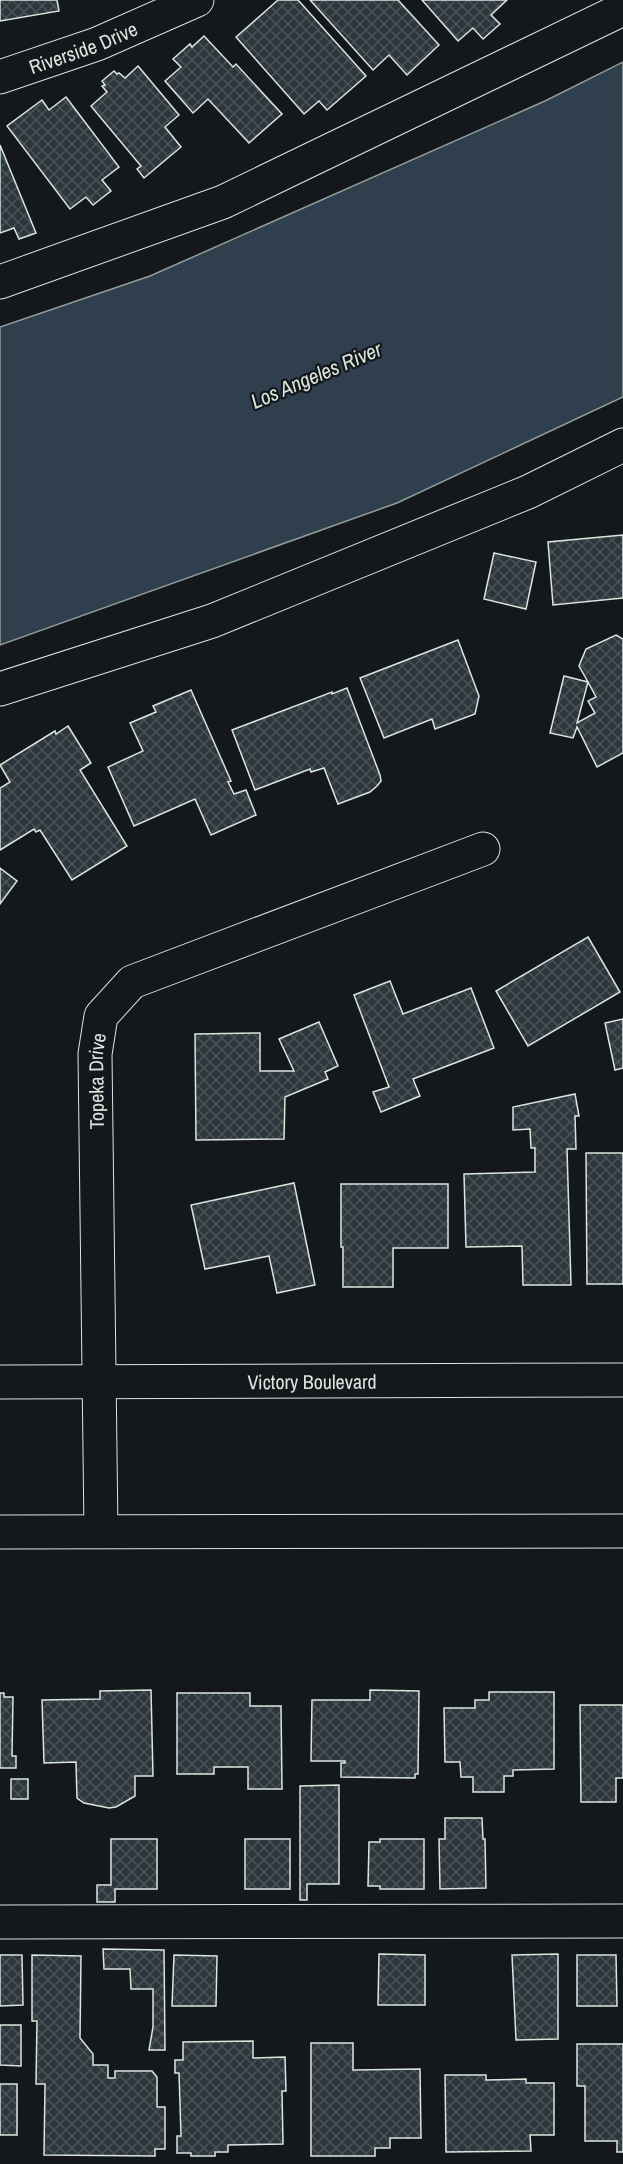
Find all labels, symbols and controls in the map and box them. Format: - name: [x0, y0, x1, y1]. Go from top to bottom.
- street label: Riverside Drive: [25, 15, 141, 80]
- water label: Los Angeles River: [246, 334, 387, 416]
- street label: Topeka Drive: [82, 1031, 112, 1130]
- street label: Victory Boulevard: [247, 1367, 377, 1395]

